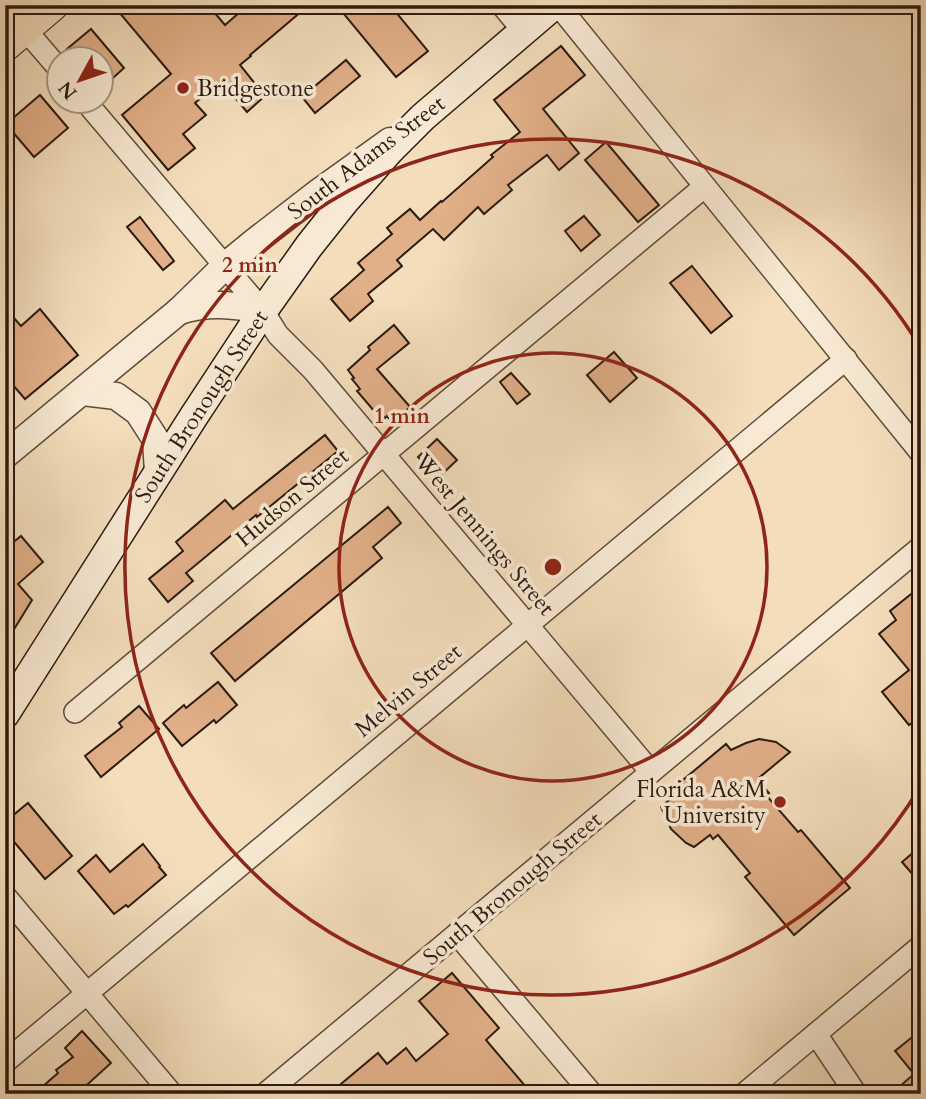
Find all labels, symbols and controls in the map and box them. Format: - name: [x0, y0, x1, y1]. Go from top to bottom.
- north arrow: [46, 46, 116, 116]
- place label: Bridgestone: [197, 73, 314, 104]
- text: N: [52, 75, 83, 105]
- marker: Bridgestone: [175, 80, 191, 96]
- street label: South Adams Street: [281, 88, 451, 227]
- text: 2 min: [222, 251, 278, 280]
- street label: South Bronough Street: [127, 304, 275, 509]
- text: 1 min: [374, 402, 430, 431]
- street label: Hudson Street: [229, 441, 355, 554]
- street label: West Jennings Street: [407, 446, 562, 622]
- centre of rings: [541, 555, 565, 579]
- street label: Melvin Street: [348, 637, 468, 744]
- place label: Florida A&M University: [636, 774, 766, 831]
- marker: Florida A&M University: [772, 794, 788, 810]
- street label: South Bronough Street: [416, 804, 608, 972]

